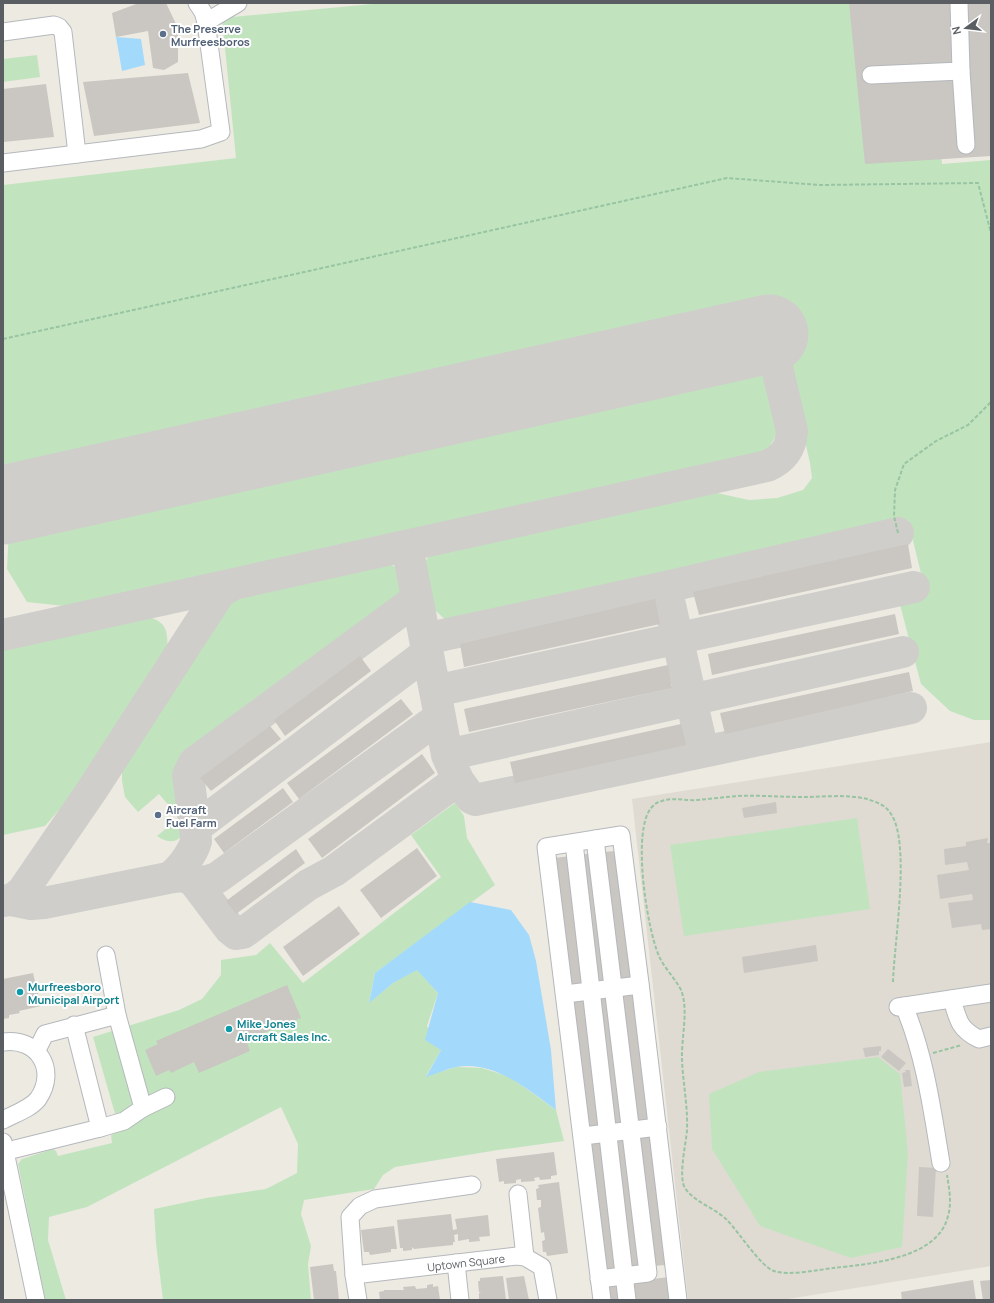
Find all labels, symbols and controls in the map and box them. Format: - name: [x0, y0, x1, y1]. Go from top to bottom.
- north arrow: [946, 8, 986, 48]
- place label: The Preserve Murfreesboros: [171, 21, 250, 49]
- text: N: [948, 25, 964, 36]
- marker: The Preserve Murfreesboros: [158, 29, 168, 39]
- place label: Aircraft Fuel Farm: [166, 802, 217, 830]
- marker: Aircraft Fuel Farm: [153, 810, 163, 820]
- place label: Murfreesboro Municipal Airport: [28, 979, 120, 1007]
- marker: Murfreesboro Municipal Airport: [15, 987, 25, 997]
- place label: Mike Jones Aircraft Sales Inc.: [237, 1016, 331, 1044]
- marker: Mike Jones Aircraft Sales Inc.: [224, 1024, 234, 1034]
- street label: Uptown Square: [426, 1250, 506, 1274]

